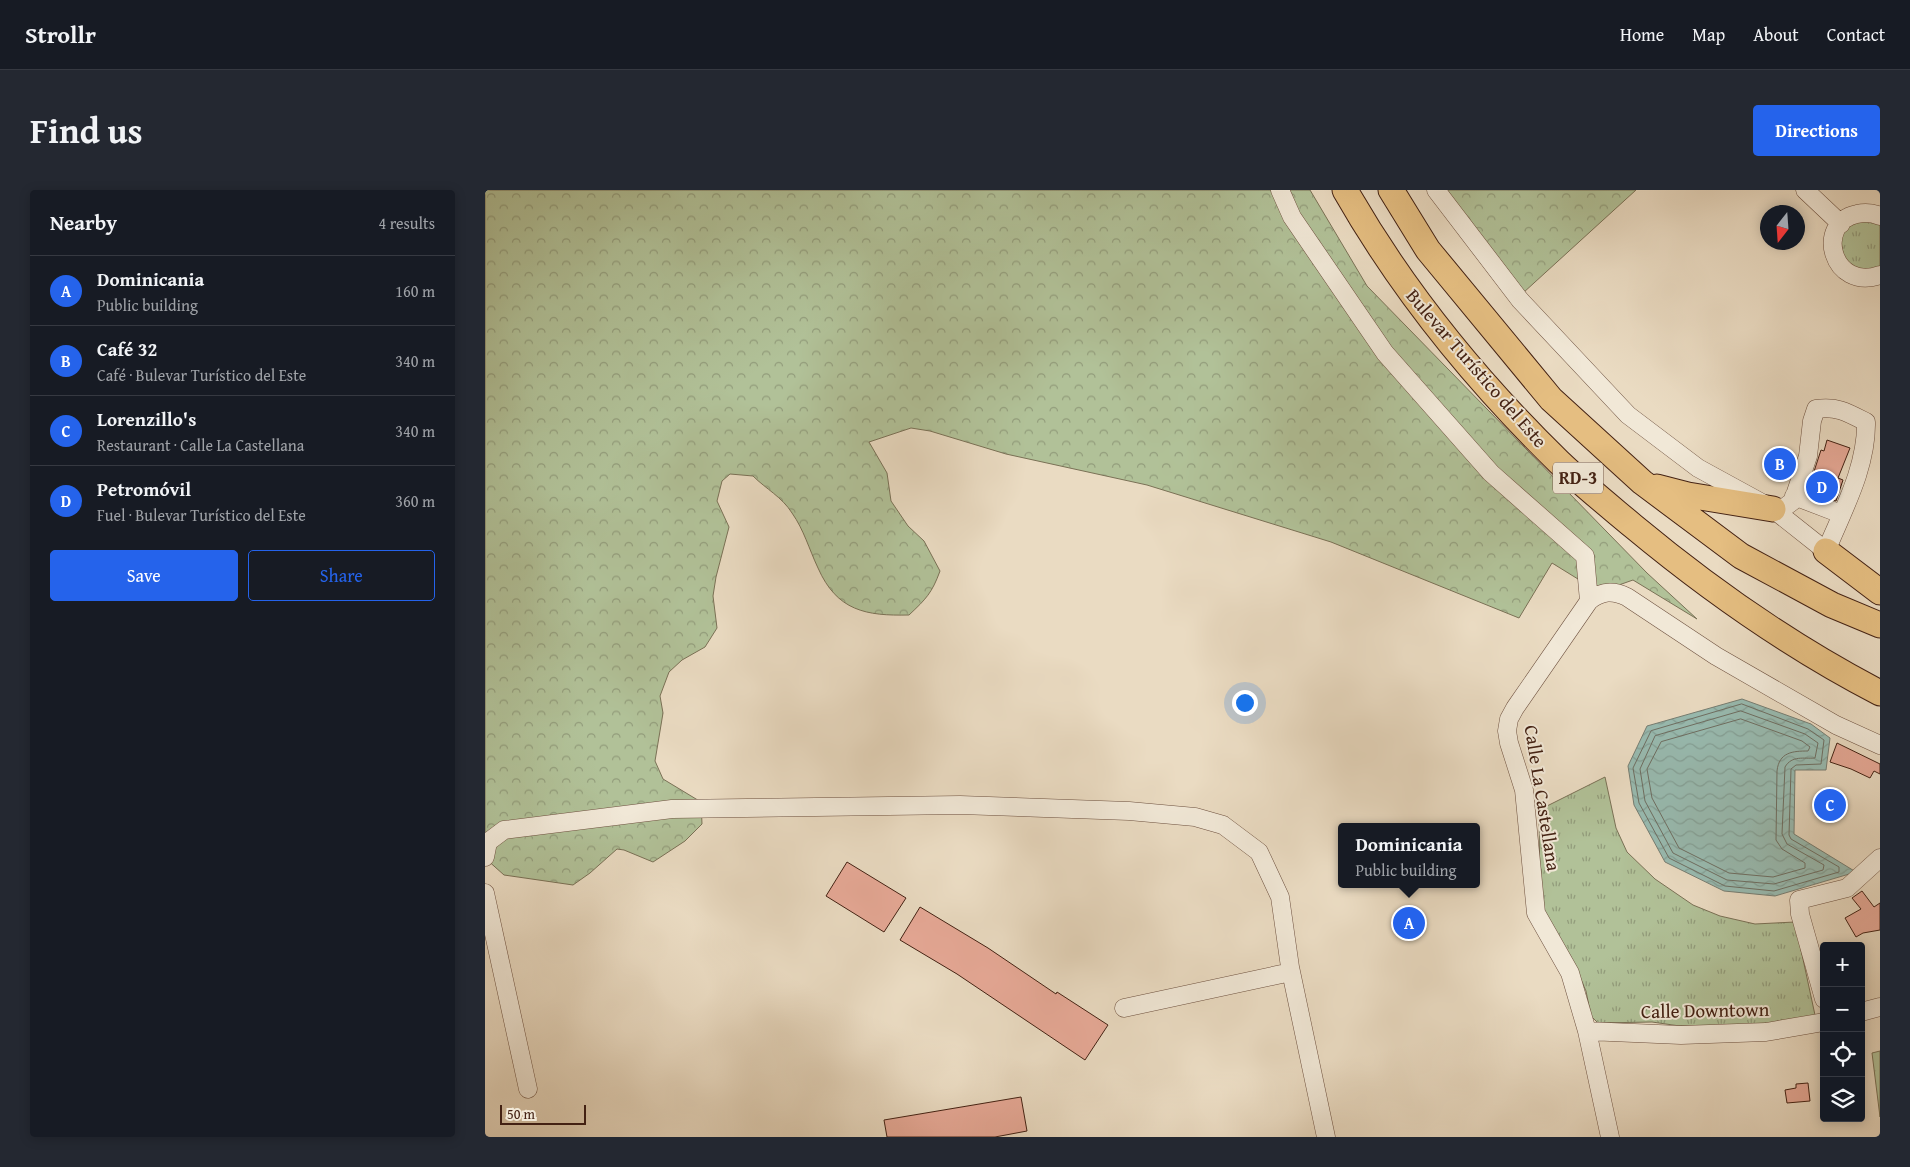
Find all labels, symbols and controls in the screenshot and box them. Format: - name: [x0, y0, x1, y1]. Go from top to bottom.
- text: Strollr: [25, 17, 96, 52]
- text: Home: [1620, 21, 1664, 48]
- text: Map: [1692, 21, 1725, 48]
- text: About: [1753, 21, 1799, 48]
- text: Contact: [1827, 21, 1885, 48]
- text: Find us: [30, 105, 143, 156]
- button: Directions: [1753, 105, 1880, 156]
- north arrow: [1760, 205, 1805, 250]
- text: Nearby: [50, 207, 117, 238]
- text: 4 results: [378, 211, 435, 235]
- text: Dominicania: [97, 265, 204, 293]
- text: A: [61, 279, 71, 303]
- text: 160 m: [395, 279, 435, 303]
- street label: Bulevar Turístico del Este: [1400, 282, 1554, 454]
- text: Public building: [97, 293, 198, 317]
- text: Café 32: [97, 335, 157, 363]
- text: B: [61, 349, 71, 373]
- text: 340 m: [395, 349, 435, 373]
- text: Café · Bulevar Turístico del Este: [97, 363, 306, 387]
- text: Lorenzillo's: [97, 405, 196, 433]
- text: C: [61, 419, 71, 443]
- text: 340 m: [395, 419, 435, 443]
- text: Restaurant · Calle La Castellana: [97, 433, 304, 457]
- pin: B: [1764, 445, 1796, 483]
- road number: RD-3: [1553, 462, 1603, 494]
- pin: D: [1806, 468, 1838, 506]
- text: Petromóvil: [97, 475, 191, 503]
- text: D: [61, 489, 71, 513]
- text: 360 m: [395, 489, 435, 513]
- text: Fuel · Bulevar Turístico del Este: [97, 503, 306, 527]
- button: Save: [50, 550, 238, 601]
- button: Share: [248, 550, 435, 601]
- your location: [1232, 690, 1258, 716]
- street label: Calle La Castellana: [1518, 723, 1568, 873]
- pin: C: [1814, 786, 1846, 824]
- popup: [1338, 823, 1480, 888]
- text: Dominicania: [1355, 830, 1463, 858]
- text: Public building: [1355, 858, 1456, 882]
- pin: A: [1393, 904, 1425, 942]
- map controls: [1820, 942, 1865, 1122]
- button: +: [1820, 942, 1865, 987]
- button: −: [1820, 987, 1865, 1032]
- street label: Calle Downtown: [1641, 995, 1770, 1025]
- button: locate: [1820, 1032, 1865, 1077]
- button: layers: [1820, 1077, 1865, 1122]
- scale bar: [500, 1102, 586, 1125]
- text: 50 m: [507, 1104, 535, 1124]

